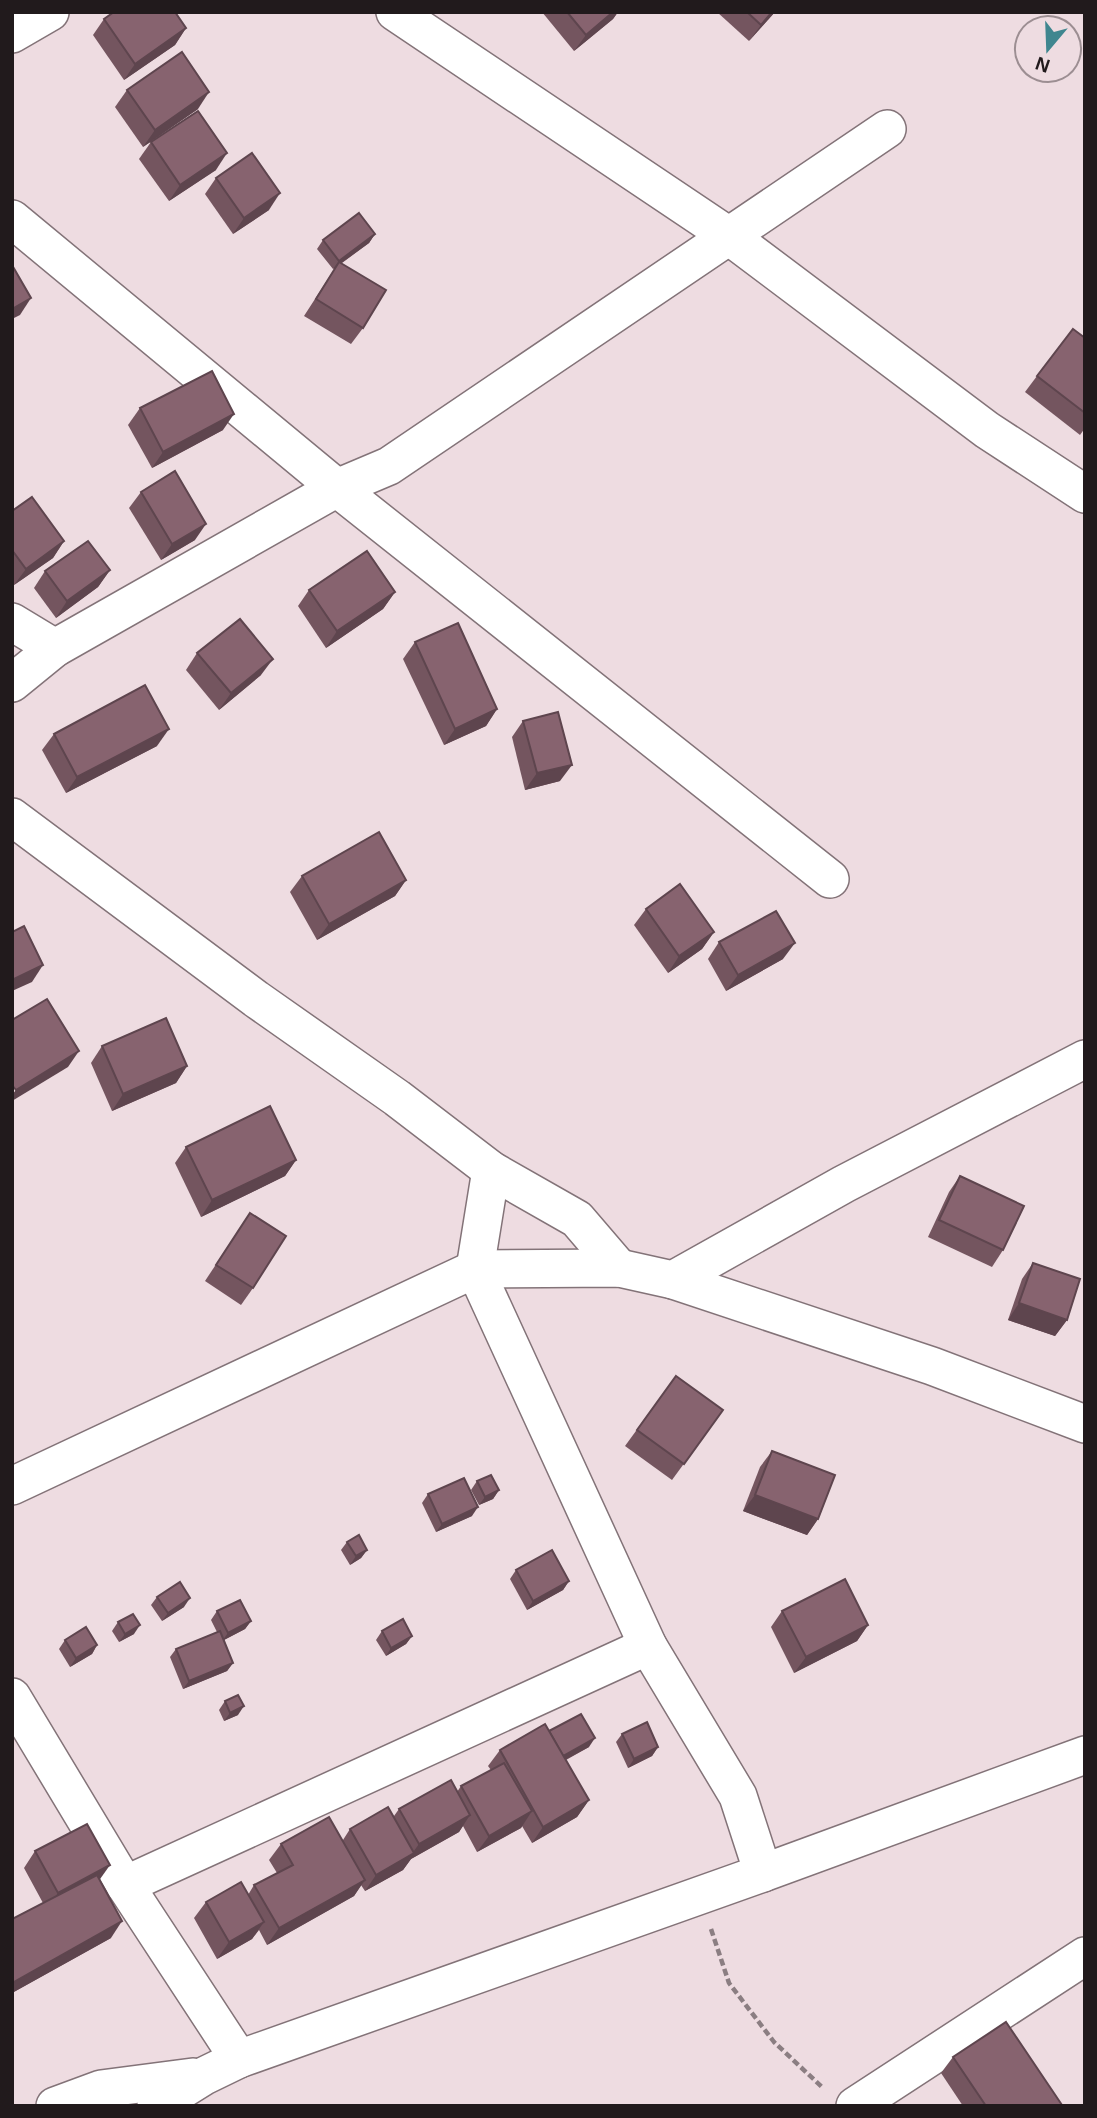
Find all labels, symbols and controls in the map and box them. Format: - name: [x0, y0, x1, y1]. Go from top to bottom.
- north arrow: [1013, 14, 1083, 84]
- text: N: [1033, 52, 1053, 77]

